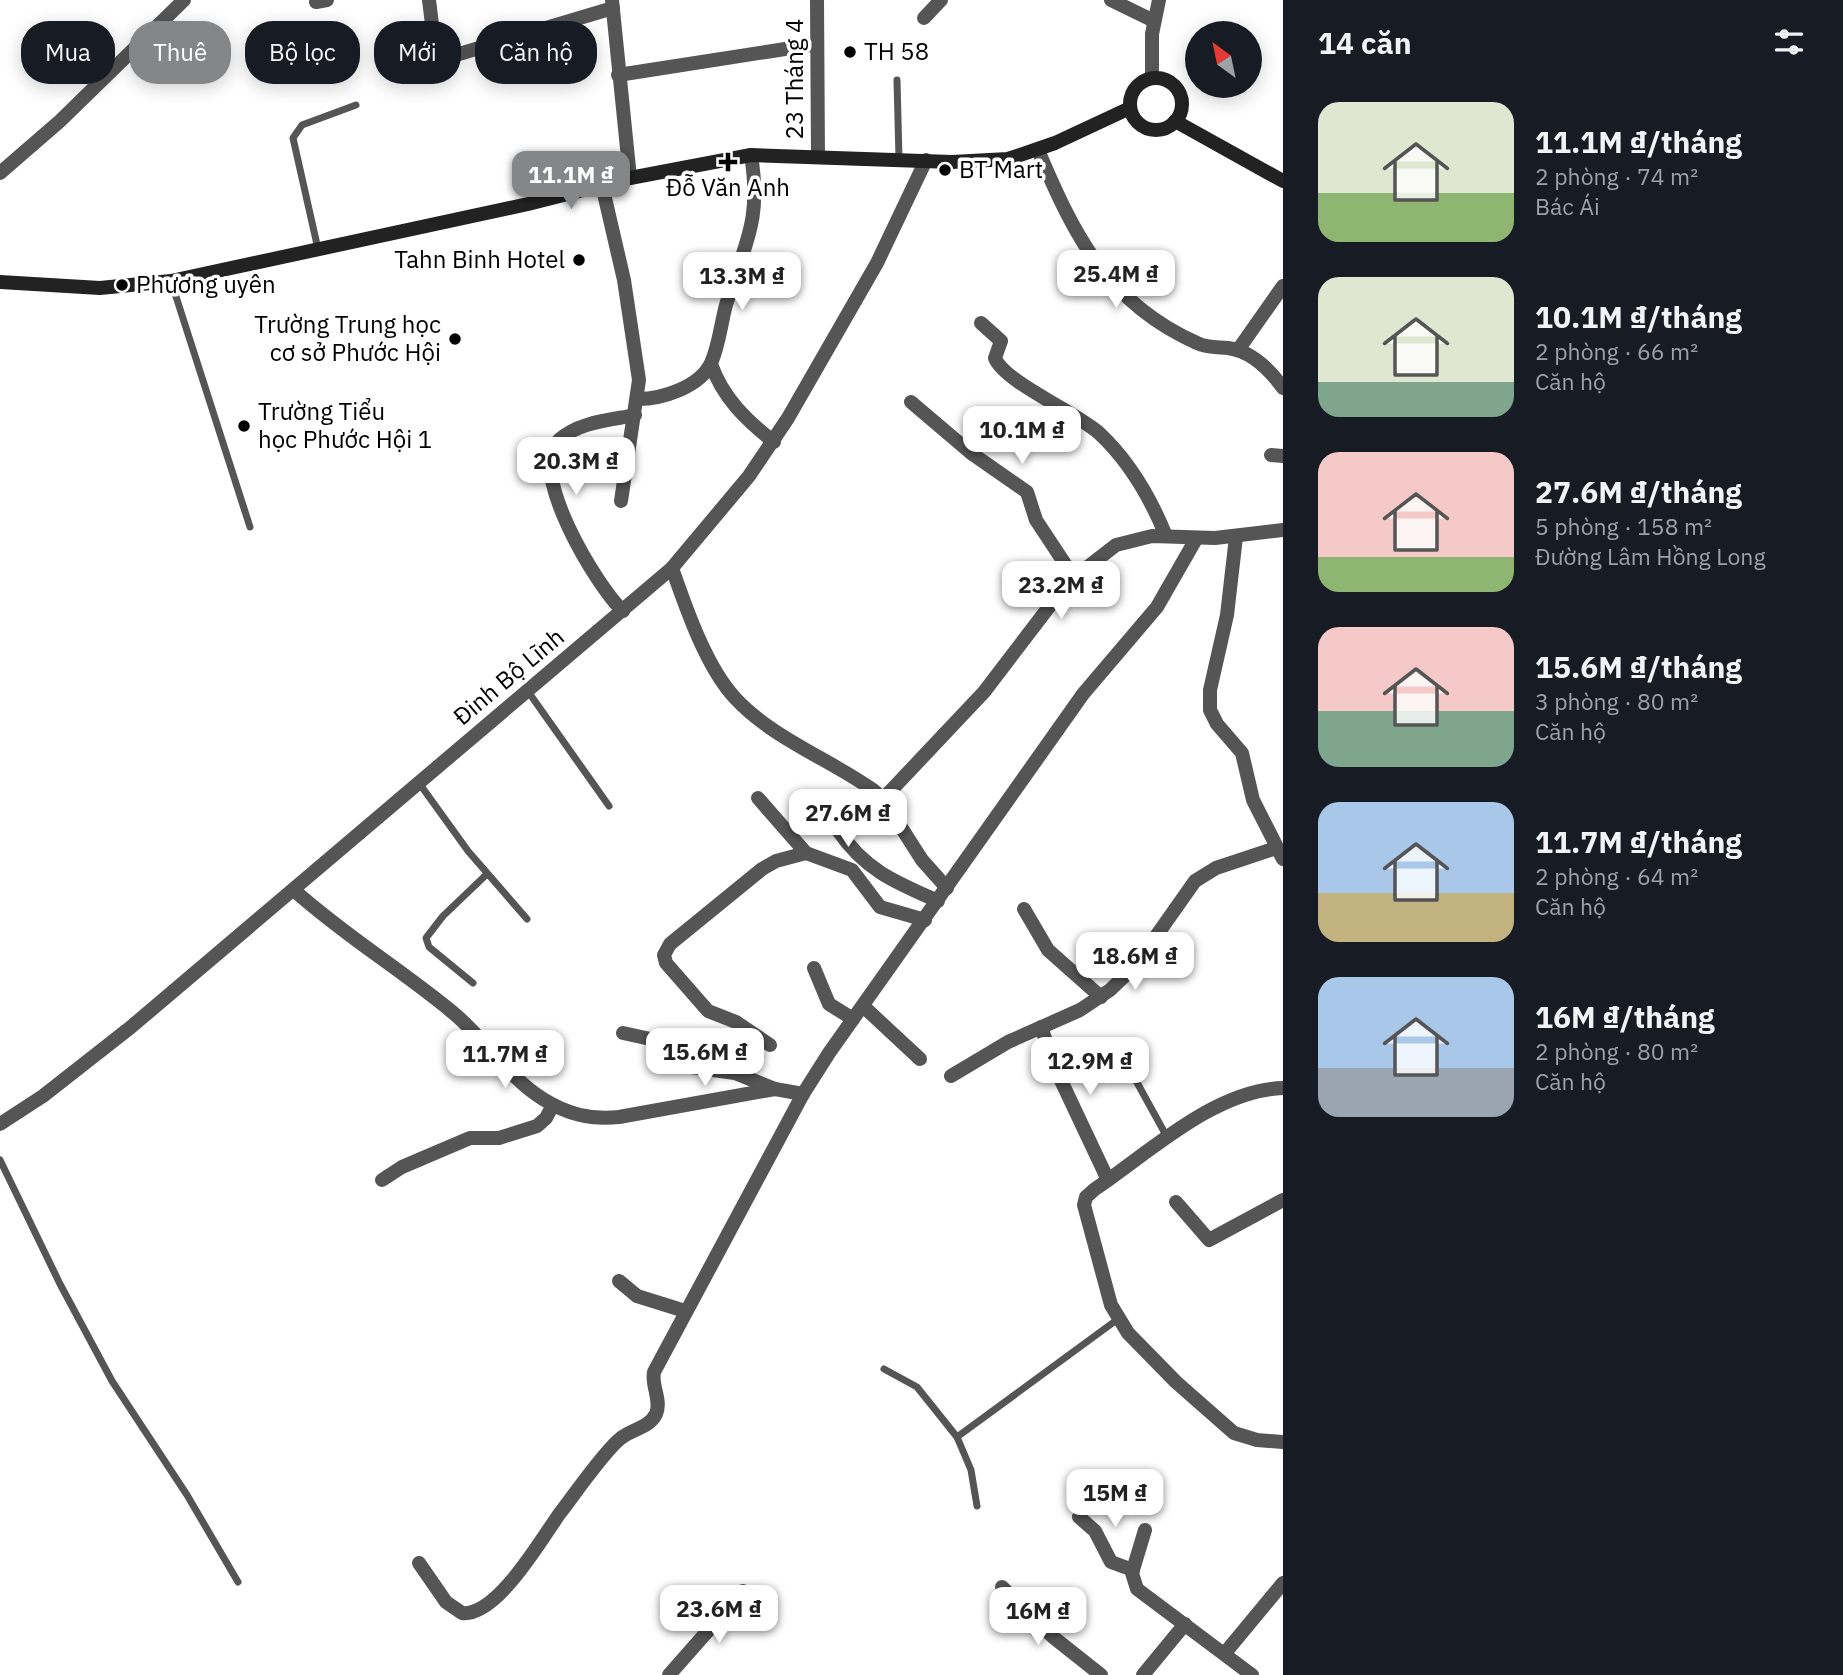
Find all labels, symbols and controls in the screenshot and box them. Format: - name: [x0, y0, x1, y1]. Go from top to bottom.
- street label: 23 Tháng 4: [778, 18, 810, 140]
- chip: Mua: [21, 21, 115, 84]
- chip: Thuê: [129, 21, 231, 84]
- chip: Bộ lọc: [245, 21, 360, 84]
- chip: Mới: [374, 21, 461, 84]
- chip: Căn hộ: [475, 21, 597, 84]
- north arrow: [1185, 21, 1262, 98]
- map controls: [1185, 21, 1262, 98]
- text: 14 căn: [1318, 23, 1412, 62]
- icon: filters: [1770, 23, 1808, 61]
- place label: TH 58: [864, 35, 929, 67]
- marker: TH 58: [842, 44, 858, 60]
- text: 11.1M ₫/tháng: [1535, 122, 1742, 161]
- icon: home: [1374, 130, 1458, 214]
- pin: 11.1M ₫: [506, 152, 636, 211]
- place label: BT Mart: [959, 153, 1043, 185]
- marker: Đỗ Văn Anh: [720, 154, 736, 170]
- text: 11.1M ₫: [528, 159, 614, 189]
- text: 2 phòng · 74 m²: [1535, 161, 1698, 191]
- marker: BT Mart: [937, 162, 953, 178]
- place label: Đỗ Văn Anh: [666, 171, 790, 203]
- text: Bác Ái: [1535, 191, 1600, 221]
- place label: Tahn Binh Hotel: [394, 243, 565, 275]
- pin: 25.4M ₫: [1051, 250, 1181, 310]
- marker: Tahn Binh Hotel: [571, 252, 587, 268]
- pin: 13.3M ₫: [677, 252, 807, 312]
- text: 25.4M ₫: [1073, 258, 1159, 288]
- text: 13.3M ₫: [699, 260, 785, 290]
- place label: Phương uyên: [136, 268, 276, 300]
- marker: Phương uyên: [114, 277, 130, 293]
- text: 10.1M ₫/tháng: [1535, 297, 1742, 336]
- icon: home: [1374, 305, 1458, 389]
- place label: Trường Trung học cơ sở Phước Hội: [254, 308, 441, 368]
- marker: Trường Trung học cơ sở Phước Hội: [447, 331, 463, 347]
- text: 2 phòng · 66 m²: [1535, 336, 1698, 366]
- text: Căn hộ: [1535, 366, 1606, 396]
- place label: Trường Tiểu học Phước Hội 1: [258, 395, 432, 455]
- pin: 10.1M ₫: [957, 406, 1087, 466]
- text: 10.1M ₫: [979, 414, 1065, 444]
- marker: Trường Tiểu học Phước Hội 1: [236, 418, 252, 434]
- pin: 20.3M ₫: [511, 438, 641, 497]
- text: 20.3M ₫: [533, 445, 619, 475]
- text: 27.6M ₫/tháng: [1535, 472, 1742, 511]
- icon: home: [1374, 480, 1458, 564]
- text: 5 phòng · 158 m²: [1535, 511, 1712, 541]
- text: Đường Lâm Hồng Long: [1535, 541, 1766, 571]
- pin: 23.2M ₫: [996, 562, 1126, 621]
- text: 23.2M ₫: [1018, 569, 1104, 599]
- street label: Đinh Bộ Lĩnh: [446, 621, 570, 732]
- text: 15.6M ₫/tháng: [1535, 647, 1742, 686]
- icon: home: [1374, 655, 1458, 739]
- text: 3 phòng · 80 m²: [1535, 686, 1698, 716]
- text: Căn hộ: [1535, 716, 1606, 746]
- pin: 27.6M ₫: [783, 790, 913, 849]
- text: 27.6M ₫: [805, 797, 891, 827]
- text: 11.7M ₫/tháng: [1535, 822, 1742, 861]
- icon: home: [1374, 830, 1458, 914]
- text: 2 phòng · 64 m²: [1535, 861, 1698, 891]
- text: Căn hộ: [1535, 891, 1606, 921]
- pin: 18.6M ₫: [1070, 932, 1200, 992]
- text: 18.6M ₫: [1092, 940, 1178, 970]
- text: 16M ₫/tháng: [1535, 997, 1715, 1036]
- icon: home: [1374, 1005, 1458, 1089]
- pin: 15.6M ₫: [640, 1028, 770, 1088]
- pin: 11.7M ₫: [440, 1030, 570, 1090]
- text: 15.6M ₫: [662, 1036, 748, 1066]
- text: 2 phòng · 80 m²: [1535, 1036, 1698, 1066]
- text: 11.7M ₫: [462, 1038, 548, 1068]
- pin: 12.9M ₫: [1025, 1038, 1155, 1097]
- text: 12.9M ₫: [1047, 1045, 1133, 1075]
- text: Căn hộ: [1535, 1066, 1606, 1096]
- pin: 15M ₫: [1066, 1470, 1164, 1529]
- text: 15M ₫: [1082, 1477, 1148, 1507]
- pin: 23.6M ₫: [654, 1586, 784, 1645]
- pin: 16M ₫: [989, 1588, 1087, 1647]
- text: 23.6M ₫: [676, 1593, 762, 1623]
- text: 16M ₫: [1005, 1595, 1071, 1625]

